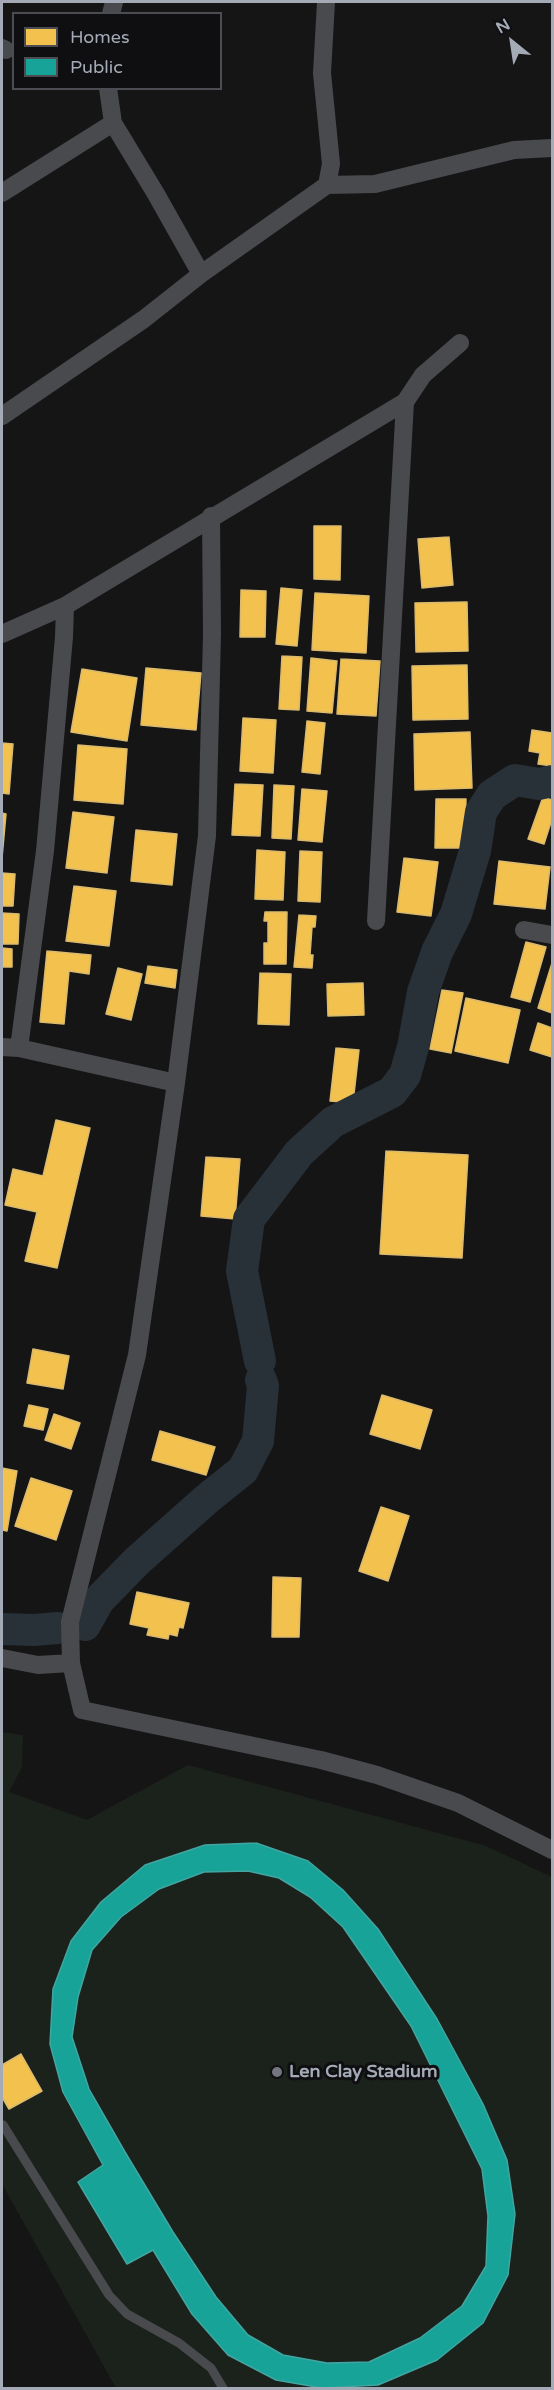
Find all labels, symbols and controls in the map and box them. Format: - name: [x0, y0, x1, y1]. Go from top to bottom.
- legend: [12, 12, 222, 90]
- north arrow: [482, 12, 542, 72]
- text: N: [492, 15, 514, 38]
- text: Homes: [70, 26, 130, 48]
- text: Public: [70, 56, 123, 78]
- place label: Len Clay Stadium: [289, 2061, 437, 2083]
- marker: Len Clay Stadium: [270, 2065, 284, 2079]

